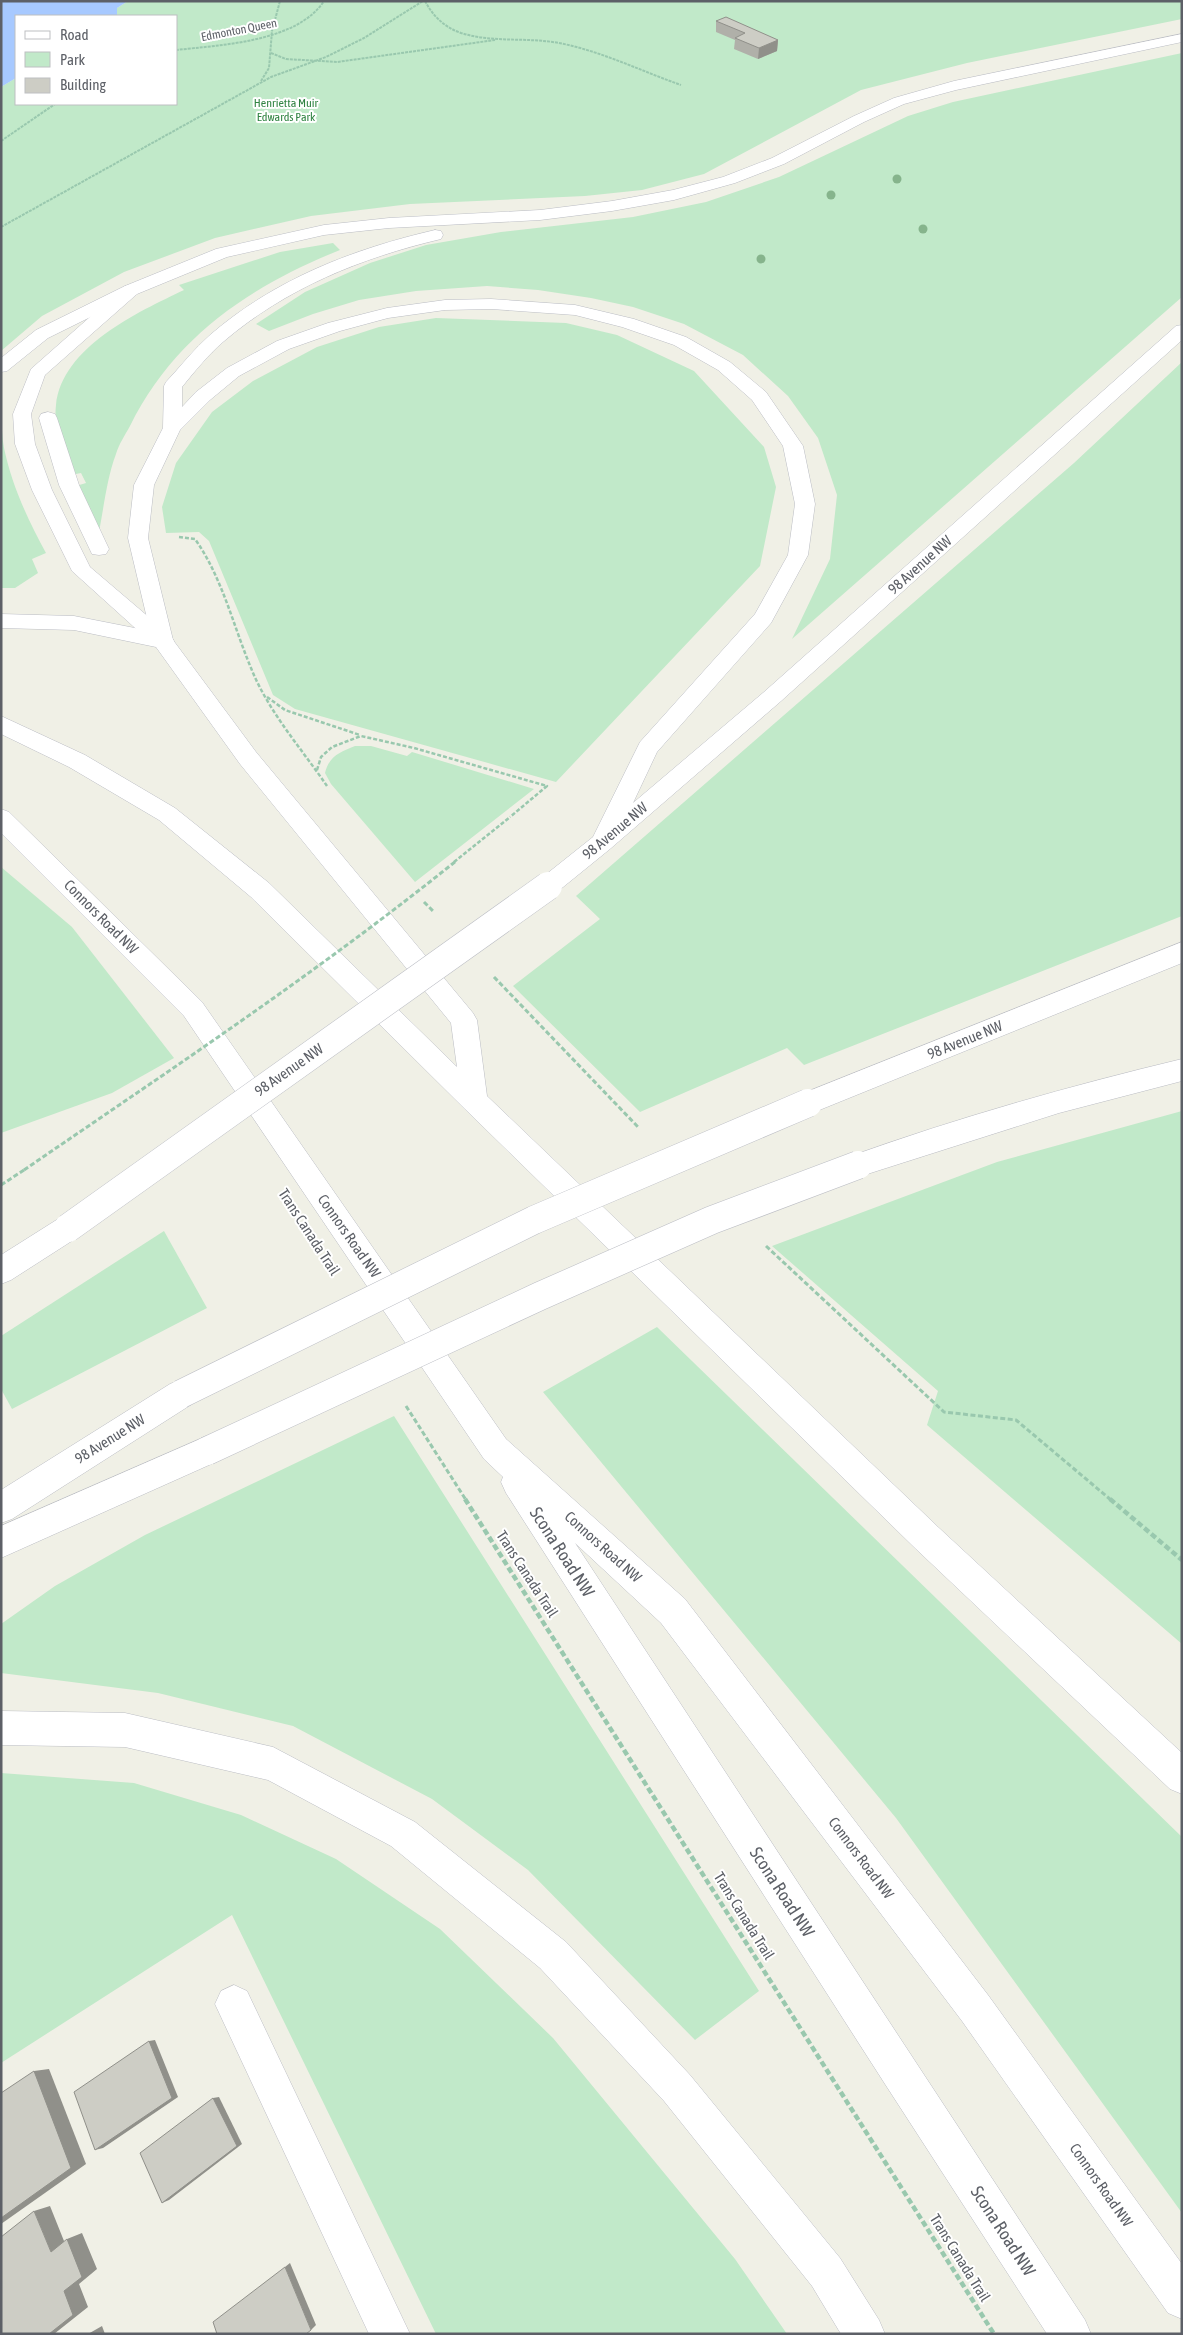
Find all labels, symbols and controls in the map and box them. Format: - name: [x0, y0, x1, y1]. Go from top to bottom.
- legend: [15, 15, 178, 105]
- street label: Edmonton Queen: [200, 16, 278, 44]
- text: Road: [60, 26, 89, 43]
- text: Park: [60, 51, 85, 68]
- text: Building: [60, 76, 106, 93]
- park label: Henrietta Muir Edwards Park: [254, 96, 319, 124]
- street label: 98 Avenue NW: [884, 532, 955, 598]
- street label: 98 Avenue NW: [579, 798, 651, 863]
- street label: Connors Road NW: [61, 876, 142, 957]
- street label: 98 Avenue NW: [925, 1017, 1005, 1062]
- street label: 98 Avenue NW: [251, 1040, 326, 1099]
- street label: Trans Canada Trail: [275, 1185, 344, 1278]
- street label: Connors Road NW: [314, 1191, 384, 1281]
- street label: 98 Avenue NW: [72, 1410, 148, 1467]
- street label: Scona Road NW: [526, 1503, 599, 1601]
- street label: Connors Road NW: [561, 1508, 645, 1586]
- street label: Trans Canada Trail: [493, 1527, 562, 1620]
- street label: Connors Road NW: [825, 1814, 898, 1902]
- street label: Scona Road NW: [746, 1843, 819, 1941]
- street label: Trans Canada Trail: [711, 1869, 778, 1963]
- street label: Connors Road NW: [1066, 2140, 1136, 2230]
- street label: Scona Road NW: [967, 2182, 1040, 2280]
- street label: Trans Canada Trail: [927, 2211, 994, 2305]

